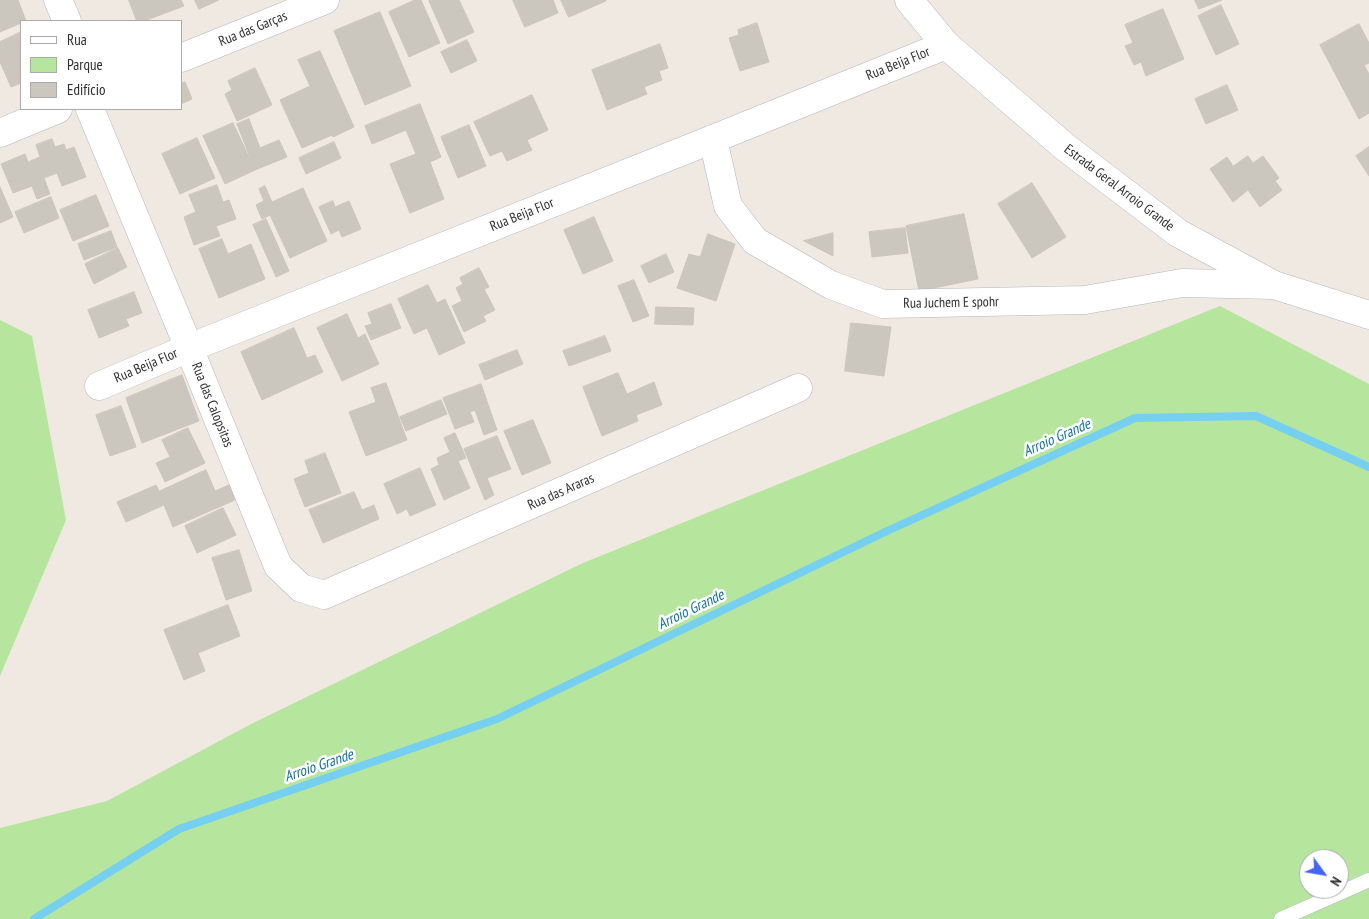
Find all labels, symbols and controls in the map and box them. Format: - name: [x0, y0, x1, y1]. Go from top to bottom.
- street label: Rua das Garças: [216, 8, 290, 50]
- legend: [20, 20, 182, 110]
- text: Rua: [67, 30, 87, 49]
- street label: Rua Beija Flor: [864, 44, 932, 84]
- text: Parque: [67, 55, 103, 74]
- text: Edifício: [67, 80, 105, 99]
- street label: Estrada Geral Arroio Grande: [1061, 141, 1177, 235]
- street label: Rua Beija Flor: [488, 195, 556, 235]
- street label: Rua Juchem E spohr: [903, 294, 999, 312]
- street label: Rua Beija Flor: [112, 345, 180, 387]
- street label: Rua das Calopsitas: [187, 360, 237, 450]
- water label: Arroio Grande: [1021, 415, 1093, 461]
- street label: Rua das Araras: [525, 470, 597, 514]
- water label: Arroio Grande: [655, 586, 727, 634]
- water label: Arroio Grande: [282, 746, 356, 786]
- north arrow: [1299, 849, 1349, 899]
- text: N: [1326, 873, 1346, 889]

